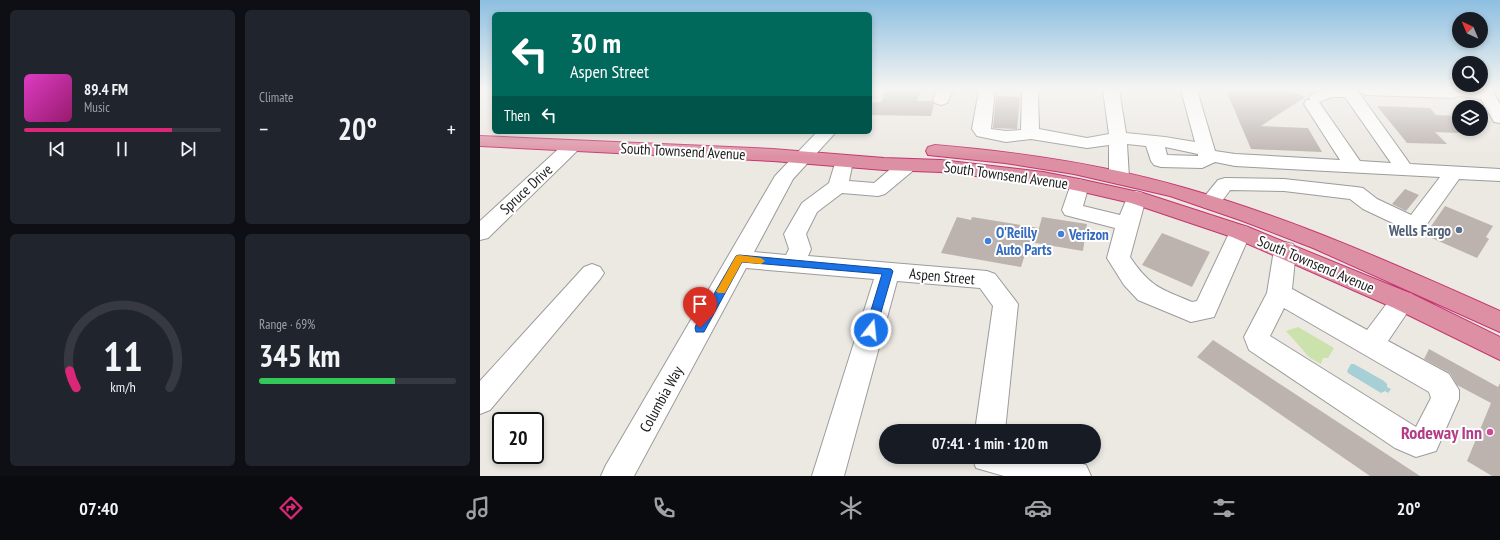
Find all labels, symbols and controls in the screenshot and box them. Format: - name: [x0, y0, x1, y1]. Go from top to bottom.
- north arrow: [1452, 12, 1488, 48]
- map controls: [1452, 12, 1488, 136]
- text: 30 m: [570, 24, 621, 61]
- icon: left: [504, 28, 556, 80]
- button: search: [1452, 56, 1488, 92]
- text: Aspen Street: [570, 60, 649, 83]
- text: 89.4 FM: [84, 80, 128, 99]
- text: Climate: [259, 89, 293, 106]
- text: Music: [84, 99, 110, 116]
- button: layers: [1452, 100, 1488, 136]
- icon: left: [538, 104, 560, 126]
- text: Then: [504, 106, 530, 125]
- text: 20°: [338, 109, 377, 148]
- text: −: [259, 115, 268, 143]
- text: +: [447, 115, 456, 143]
- icon: previous: [46, 138, 68, 160]
- icon: pause: [111, 138, 133, 160]
- icon: next: [177, 138, 199, 160]
- street label: South Townsend Avenue: [620, 138, 746, 164]
- street label: South Townsend Avenue: [943, 157, 1069, 193]
- street label: Spruce Drive: [496, 160, 556, 218]
- place label: Wells Fargo: [1388, 221, 1451, 240]
- place label: O'Reilly Auto Parts: [995, 223, 1052, 259]
- place label: Verizon: [1068, 225, 1109, 244]
- marker: Wells Fargo: [1454, 225, 1464, 235]
- marker: Verizon: [1056, 229, 1066, 239]
- street label: South Townsend Avenue: [1255, 231, 1377, 297]
- marker: O'Reilly Auto Parts: [983, 236, 993, 246]
- street label: Aspen Street: [908, 264, 976, 288]
- pin: [683, 287, 717, 328]
- icon: arrive: [689, 293, 711, 315]
- position arrow: [850, 309, 892, 351]
- text: Range · 69%: [259, 316, 315, 333]
- text: 11: [103, 329, 142, 382]
- text: 345 km: [259, 336, 340, 375]
- street label: Columbia Way: [635, 362, 687, 435]
- text: km/h: [110, 377, 135, 396]
- speed limit sign: 20: [492, 412, 544, 464]
- place label: Rodeway Inn: [1401, 421, 1482, 444]
- marker: Rodeway Inn: [1485, 427, 1495, 437]
- text: 07:41 · 1 min · 120 m: [932, 434, 1048, 453]
- icon: directions: [277, 494, 305, 522]
- icon: music: [464, 494, 492, 522]
- icon: phone: [650, 494, 678, 522]
- icon: climate: [837, 494, 865, 522]
- icon: car: [1024, 494, 1052, 522]
- icon: filters: [1210, 494, 1238, 522]
- text: 07:40: [79, 497, 118, 520]
- text: 20°: [1397, 497, 1421, 520]

